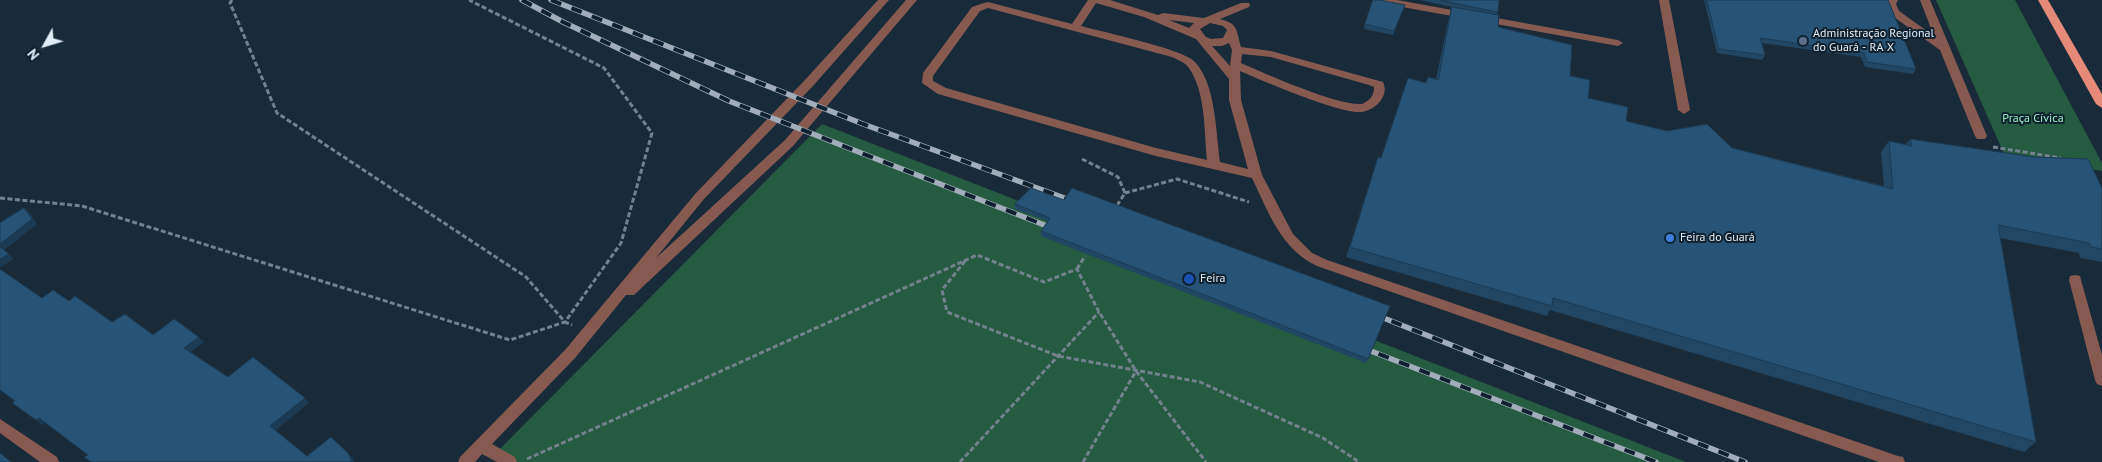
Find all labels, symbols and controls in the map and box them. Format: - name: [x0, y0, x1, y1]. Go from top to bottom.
- north arrow: [20, 20, 70, 70]
- place label: Administração Regional do Guará - RA X: [1813, 27, 1934, 55]
- marker: Administração Regional do Guará - RA X: [1797, 35, 1809, 47]
- text: N: [23, 45, 43, 64]
- park label: Praça Cívica: [2002, 112, 2064, 126]
- place label: Feira do Guará: [1680, 231, 1755, 245]
- marker: Feira do Guará: [1664, 232, 1676, 244]
- marker: Feira: [1182, 272, 1196, 286]
- place label: Feira: [1200, 272, 1226, 286]

